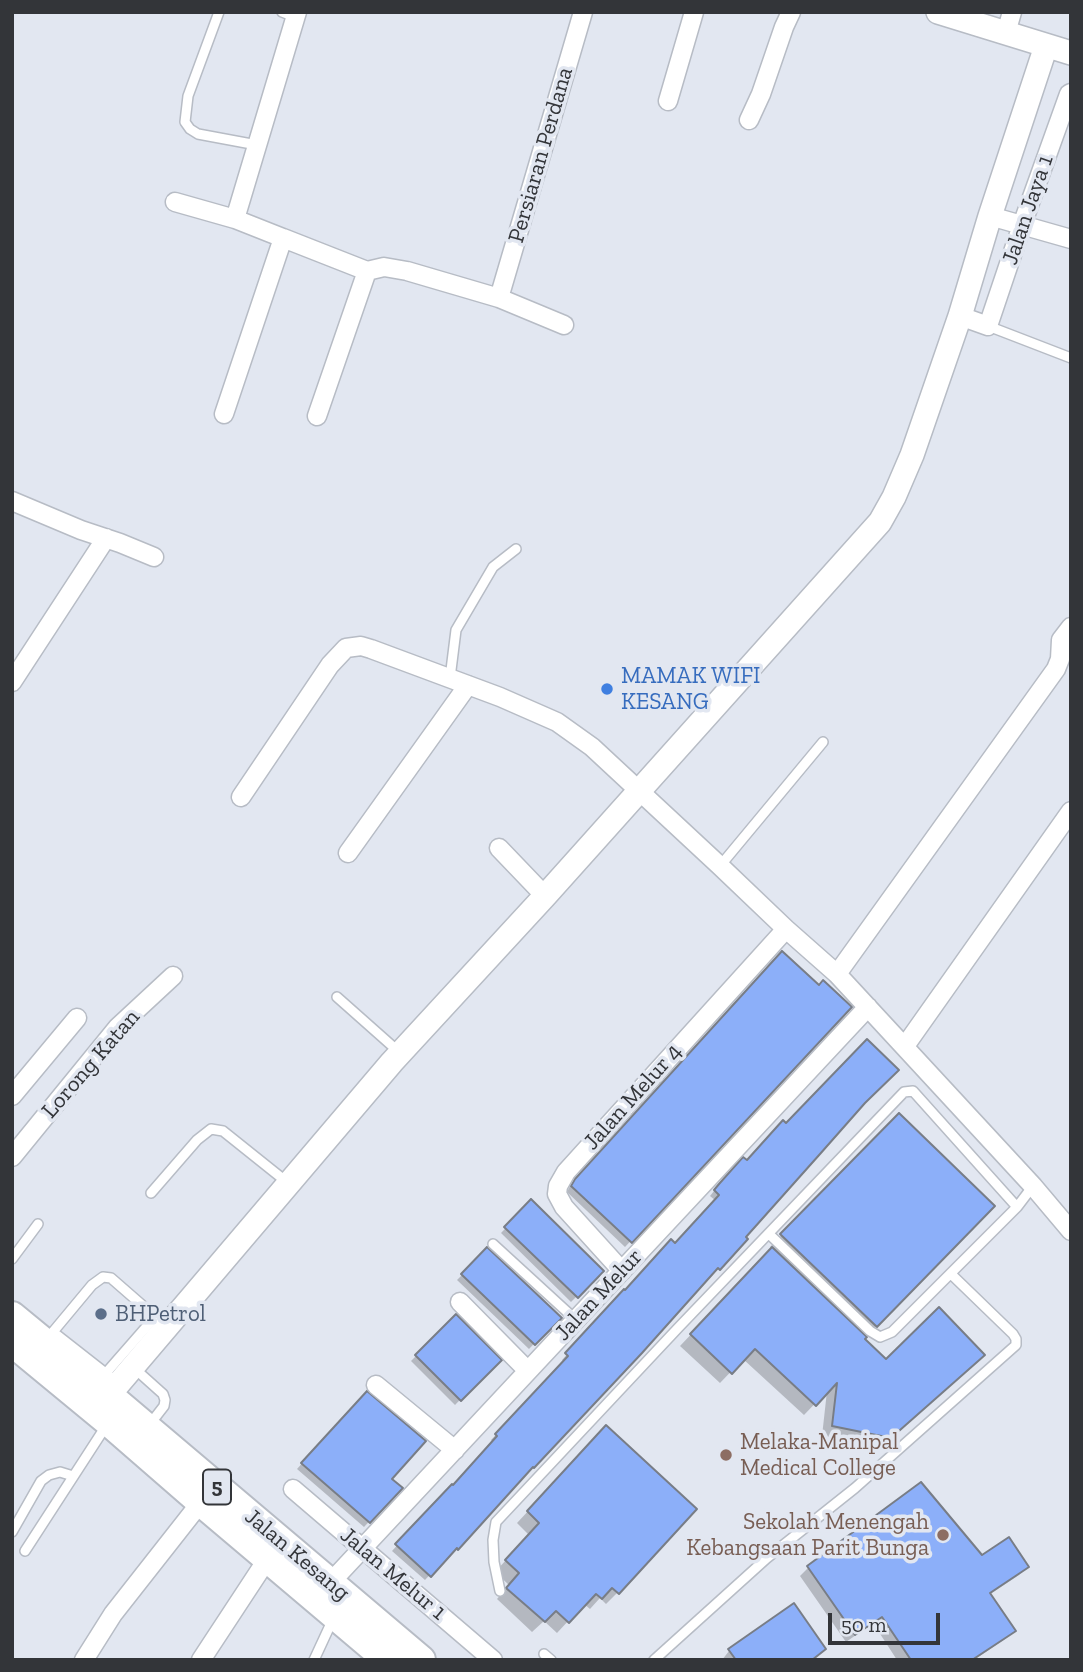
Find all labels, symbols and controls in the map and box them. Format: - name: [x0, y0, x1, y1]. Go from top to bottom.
- street label: Persiaran Perdana: [503, 64, 579, 246]
- street label: Jalan Jaya 1: [996, 152, 1060, 268]
- place label: MAMAK WIFI KESANG: [621, 662, 760, 716]
- marker: MAMAK WIFI KESANG: [599, 681, 615, 697]
- street label: Lorong Katan: [36, 1004, 146, 1124]
- street label: Jalan Melur 4: [578, 1038, 688, 1156]
- street label: Jalan Melur: [549, 1243, 649, 1347]
- place label: BHPetrol: [115, 1300, 206, 1328]
- marker: BHPetrol: [93, 1306, 109, 1322]
- place label: Melaka-Manipal Medical College: [740, 1428, 899, 1482]
- marker: Melaka-Manipal Medical College: [718, 1447, 734, 1463]
- road number: 5: [203, 1470, 231, 1504]
- street label: Jalan Kesang: [239, 1503, 355, 1607]
- place label: Sekolah Menengah Kebangsaan Parit Bunga: [686, 1508, 929, 1562]
- street label: Jalan Melur 1: [334, 1522, 452, 1626]
- marker: Sekolah Menengah Kebangsaan Parit Bunga: [935, 1527, 951, 1543]
- scale bar: [831, 1598, 943, 1642]
- text: 50 m: [841, 1612, 887, 1637]

